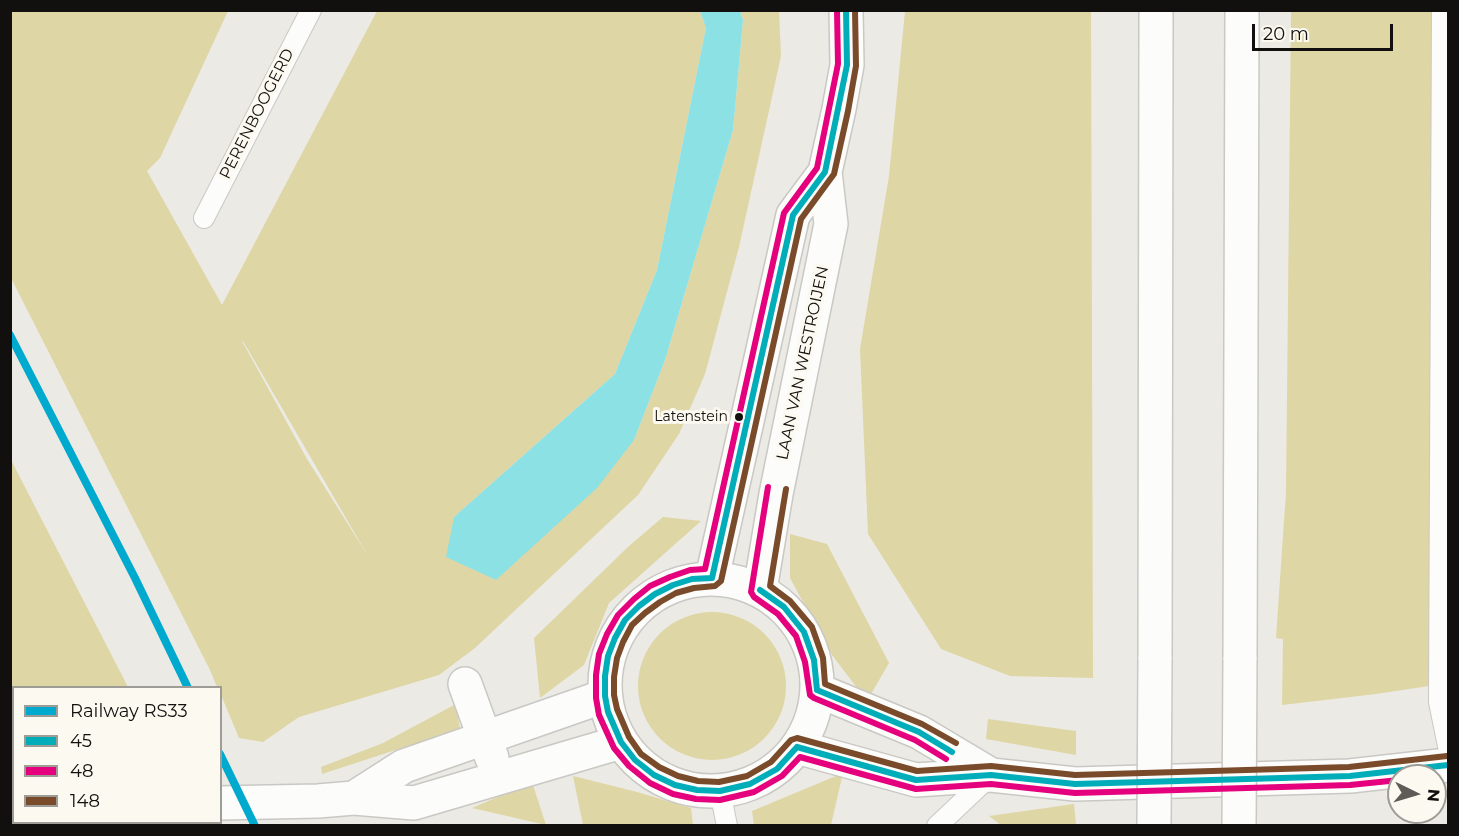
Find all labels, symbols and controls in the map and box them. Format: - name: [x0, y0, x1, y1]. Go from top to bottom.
- scale bar: [1255, 12, 1396, 50]
- text: 20 m: [1263, 23, 1309, 45]
- street label: PERENBOOGERD: [216, 45, 298, 183]
- street label: LAAN VAN WESTROIJEN: [773, 264, 833, 462]
- place label: Latenstein: [654, 409, 728, 425]
- marker: Latenstein: [733, 411, 745, 423]
- legend: [12, 686, 222, 824]
- text: Railway RS33: [70, 700, 188, 722]
- text: 45: [70, 730, 92, 752]
- text: 48: [70, 760, 94, 782]
- north arrow: [1387, 764, 1447, 824]
- text: N: [1423, 788, 1443, 803]
- text: 148: [70, 790, 100, 812]

